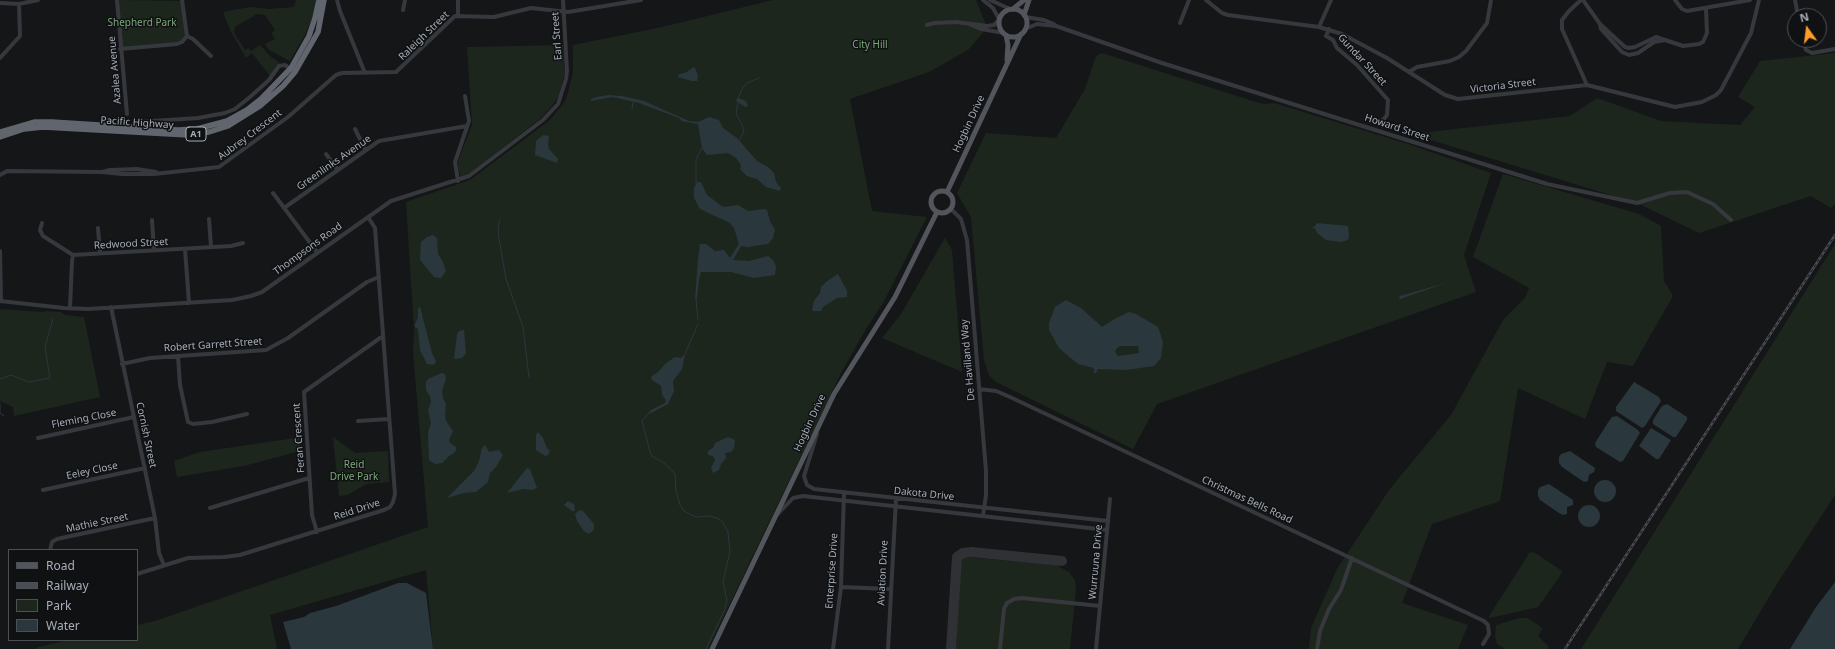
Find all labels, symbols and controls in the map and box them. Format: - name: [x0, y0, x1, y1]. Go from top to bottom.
- north arrow: [1787, 8, 1827, 48]
- text: N: [1798, 8, 1810, 25]
- street label: Raleigh Street: [396, 9, 452, 63]
- street label: Earl Street: [549, 11, 565, 61]
- park label: Shepherd Park: [107, 17, 177, 29]
- street label: Gundar Street: [1335, 32, 1389, 88]
- street label: Azalea Avenue: [106, 35, 124, 105]
- park label: City Hill: [852, 39, 888, 51]
- street label: Victoria Street: [1470, 76, 1536, 96]
- street label: Hogbin Drive: [950, 93, 988, 155]
- street label: Aubrey Crescent: [216, 107, 284, 163]
- street label: Howard Street: [1363, 112, 1431, 144]
- street label: Pacific Highway: [100, 114, 174, 132]
- road number: A1: [186, 127, 206, 141]
- street label: Greenlinks Avenue: [295, 133, 373, 193]
- street label: Thompsons Road: [271, 220, 345, 278]
- street label: Redwood Street: [93, 236, 169, 252]
- street label: De Havilland Way: [958, 319, 978, 401]
- street label: Robert Garrett Street: [163, 336, 263, 354]
- street label: Hogbin Drive: [791, 392, 829, 454]
- street label: Cornish Street: [133, 401, 159, 469]
- street label: Feran Crescent: [291, 403, 307, 473]
- street label: Fleming Close: [51, 407, 117, 431]
- park label: Reid Drive Park: [330, 459, 378, 482]
- street label: Eeley Close: [65, 460, 119, 482]
- street label: Christmas Bells Road: [1200, 474, 1294, 526]
- street label: Dakota Drive: [893, 485, 955, 503]
- street label: Reid Drive: [332, 497, 382, 523]
- street label: Mathie Street: [65, 511, 129, 535]
- street label: Wurruuna Drive: [1087, 524, 1105, 600]
- street label: Enterprise Drive: [823, 533, 841, 609]
- street label: Aviation Drive: [875, 540, 891, 606]
- legend: [8, 549, 138, 641]
- text: Road: [46, 557, 75, 574]
- text: Railway: [46, 577, 89, 594]
- text: Park: [46, 597, 71, 614]
- text: Water: [46, 617, 80, 634]

